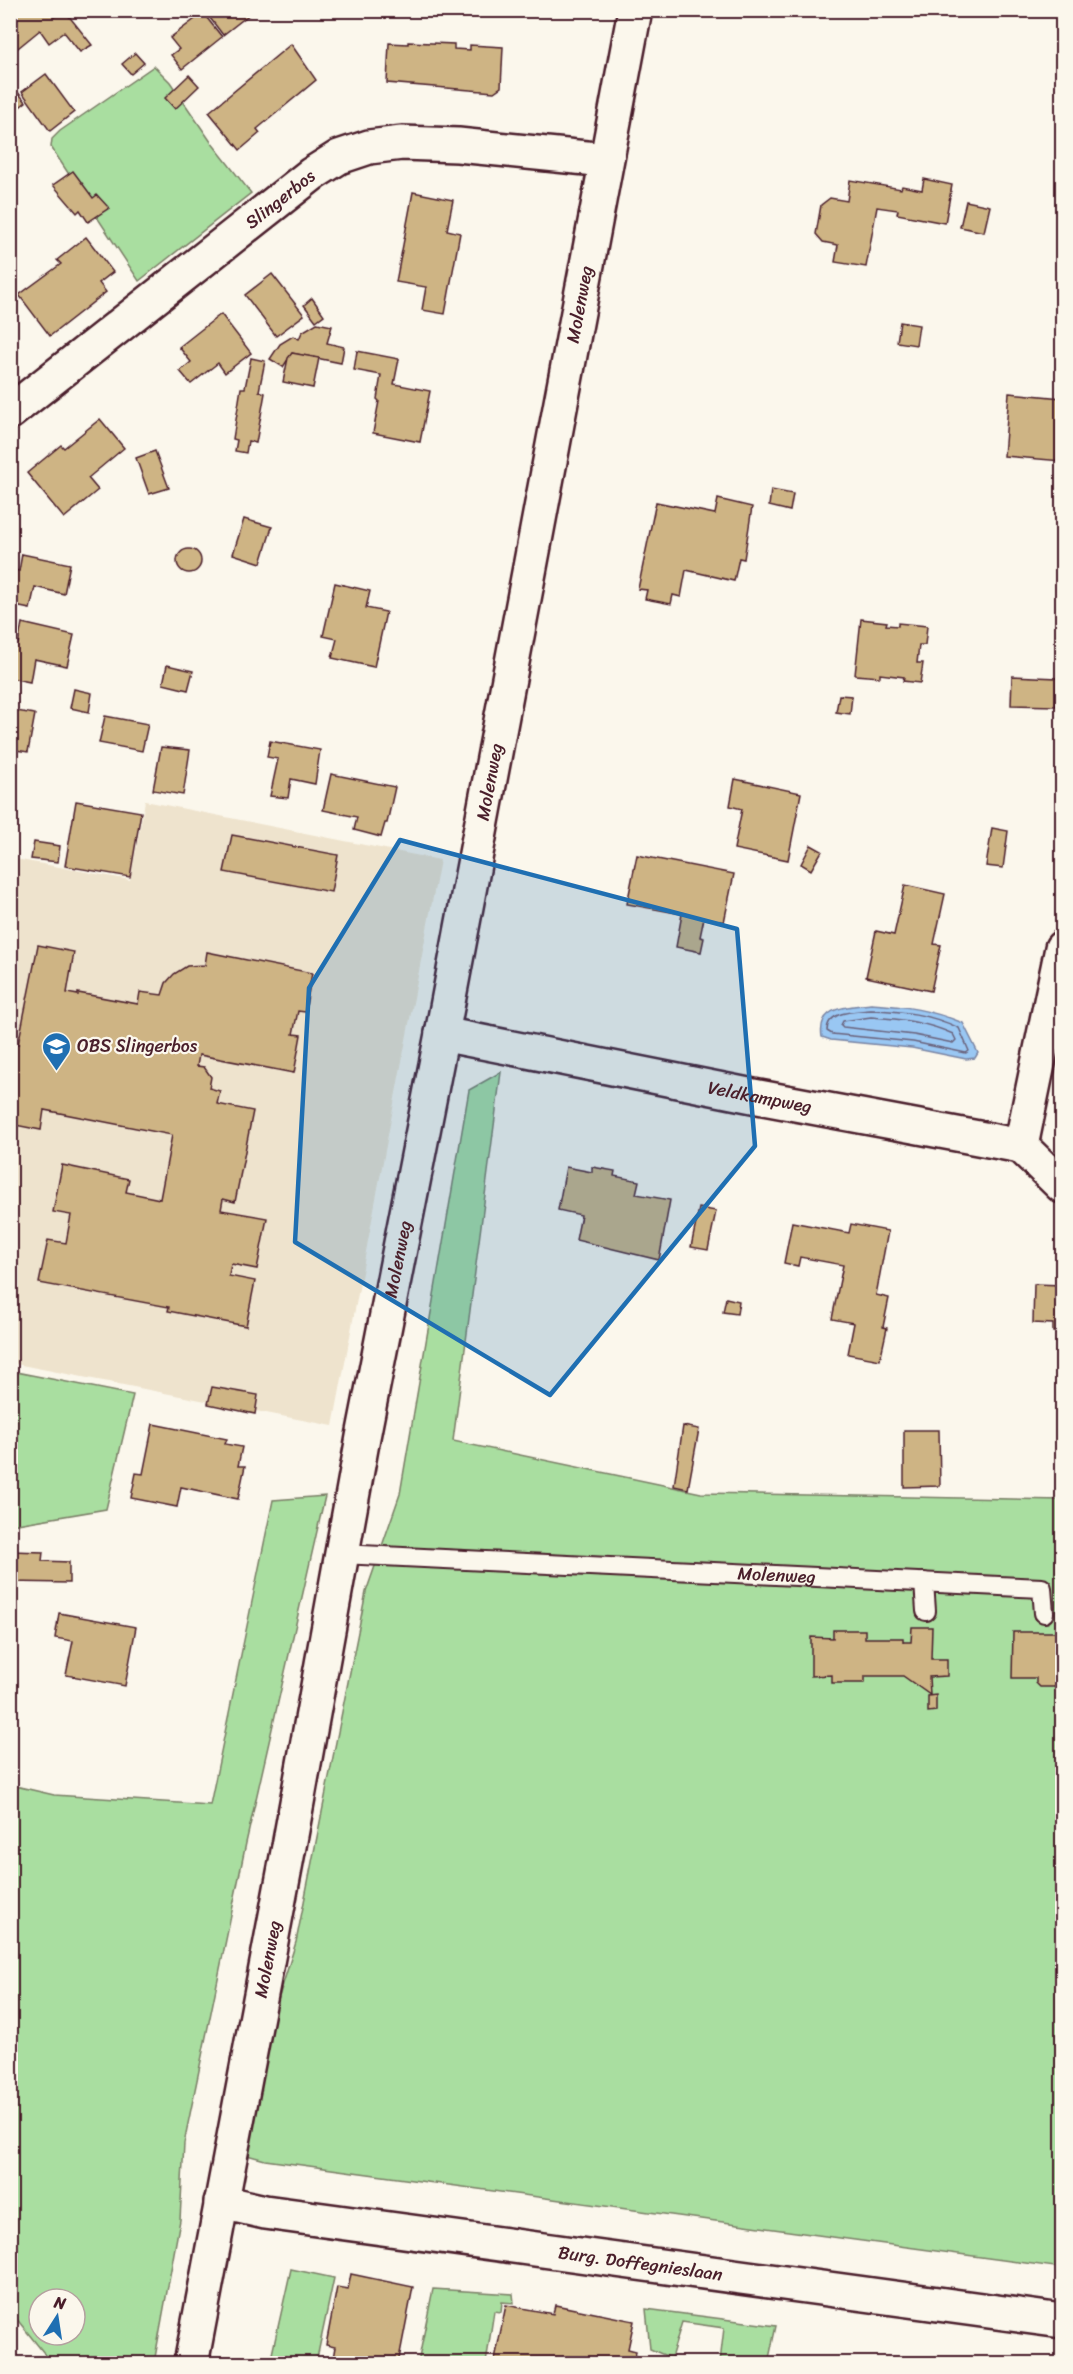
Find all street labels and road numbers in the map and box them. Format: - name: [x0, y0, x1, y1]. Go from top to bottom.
- street label: Slingerbos: [238, 161, 323, 237]
- street label: Molenweg: [557, 263, 602, 346]
- street label: Molenweg: [467, 741, 512, 823]
- street label: Veldkampweg: [705, 1071, 814, 1123]
- street label: Molenweg: [375, 1218, 421, 1301]
- street label: Molenweg: [737, 1557, 816, 1593]
- street label: Molenweg: [245, 1918, 291, 2001]
- street label: Burg. Doffegnieslaan: [556, 2236, 725, 2290]

